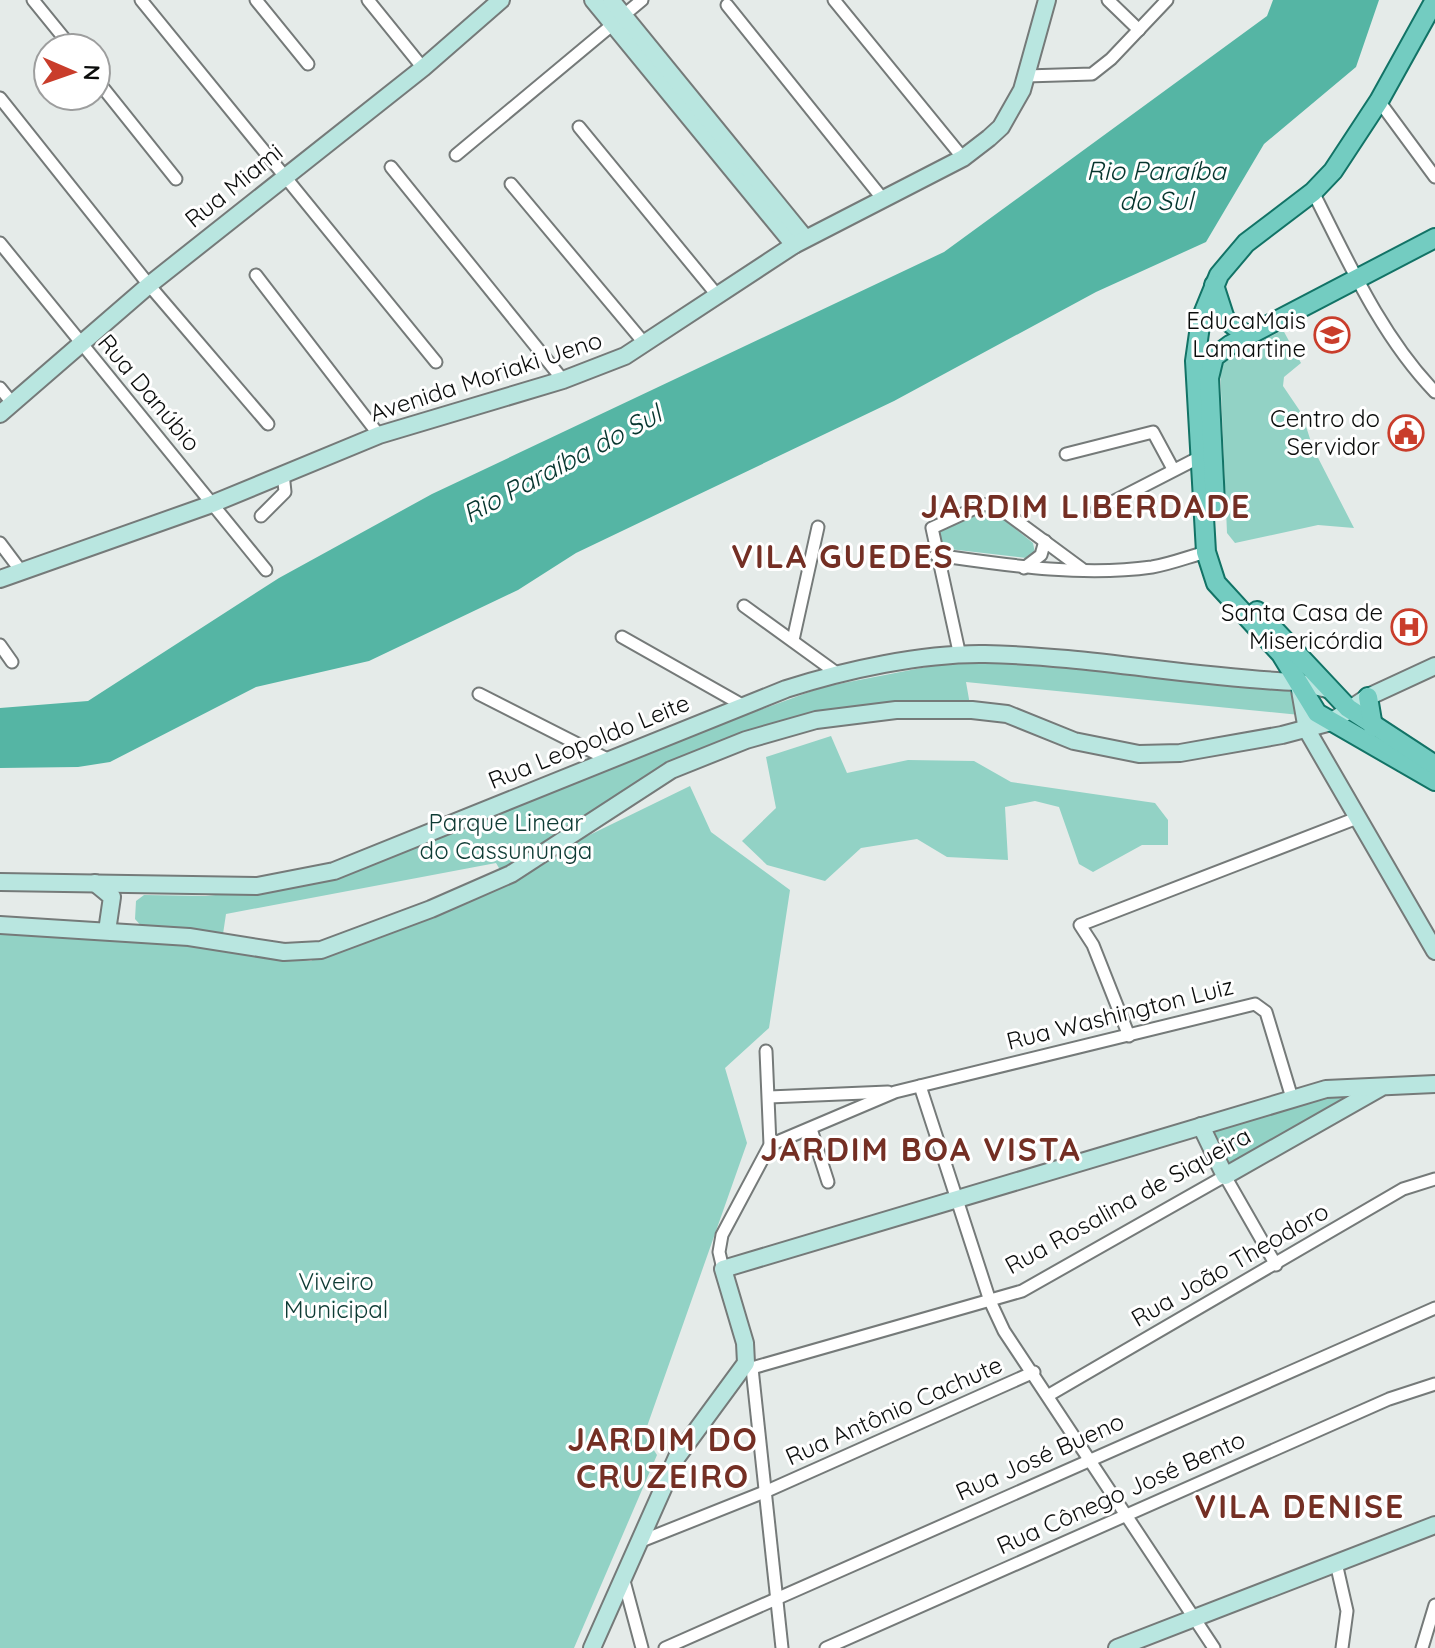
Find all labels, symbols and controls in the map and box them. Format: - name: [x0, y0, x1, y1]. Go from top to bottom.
- north arrow: [32, 32, 112, 112]
- text: N: [78, 64, 106, 81]
- street label: Rua Miami: [178, 137, 288, 234]
- water label: Rio Paraíba do Sul: [1086, 154, 1227, 217]
- place label: EducaMais Lamartine: [1186, 305, 1306, 363]
- school or university icon: EducaMais Lamartine: [1313, 316, 1351, 354]
- street label: Avenida Moriaki Ueno: [366, 324, 606, 428]
- street label: Rua Danúbio: [92, 328, 208, 457]
- water label: Rio Paraíba do Sul: [457, 396, 670, 530]
- place label: Centro do Servidor: [1270, 403, 1380, 461]
- public building icon: Centro do Servidor: [1387, 414, 1425, 452]
- district label: JARDIM LIBERDADE: [921, 486, 1251, 526]
- district label: VILA GUEDES: [731, 536, 955, 576]
- place label: Santa Casa de Misericórdia: [1221, 597, 1383, 655]
- hospital icon: Santa Casa de Misericórdia: [1390, 608, 1428, 646]
- street label: Rua Leopoldo Leite: [484, 687, 694, 795]
- park label: Parque Linear do Cassununga: [420, 807, 592, 865]
- street label: Rua Washington Luiz: [1003, 970, 1236, 1056]
- street label: Rua Rosalina de Siqueira: [999, 1120, 1256, 1280]
- district label: JARDIM BOA VISTA: [760, 1129, 1082, 1169]
- street label: Rua João Theodoro: [1126, 1195, 1333, 1333]
- park label: Viveiro Municipal: [284, 1266, 388, 1324]
- street label: Rua Antônio Cachute: [781, 1349, 1007, 1471]
- street label: Rua José Bueno: [951, 1405, 1129, 1507]
- district label: JARDIM DO CRUZEIRO: [567, 1419, 759, 1496]
- street label: Rua Cônego José Bento: [992, 1424, 1249, 1560]
- district label: VILA DENISE: [1195, 1486, 1405, 1526]

